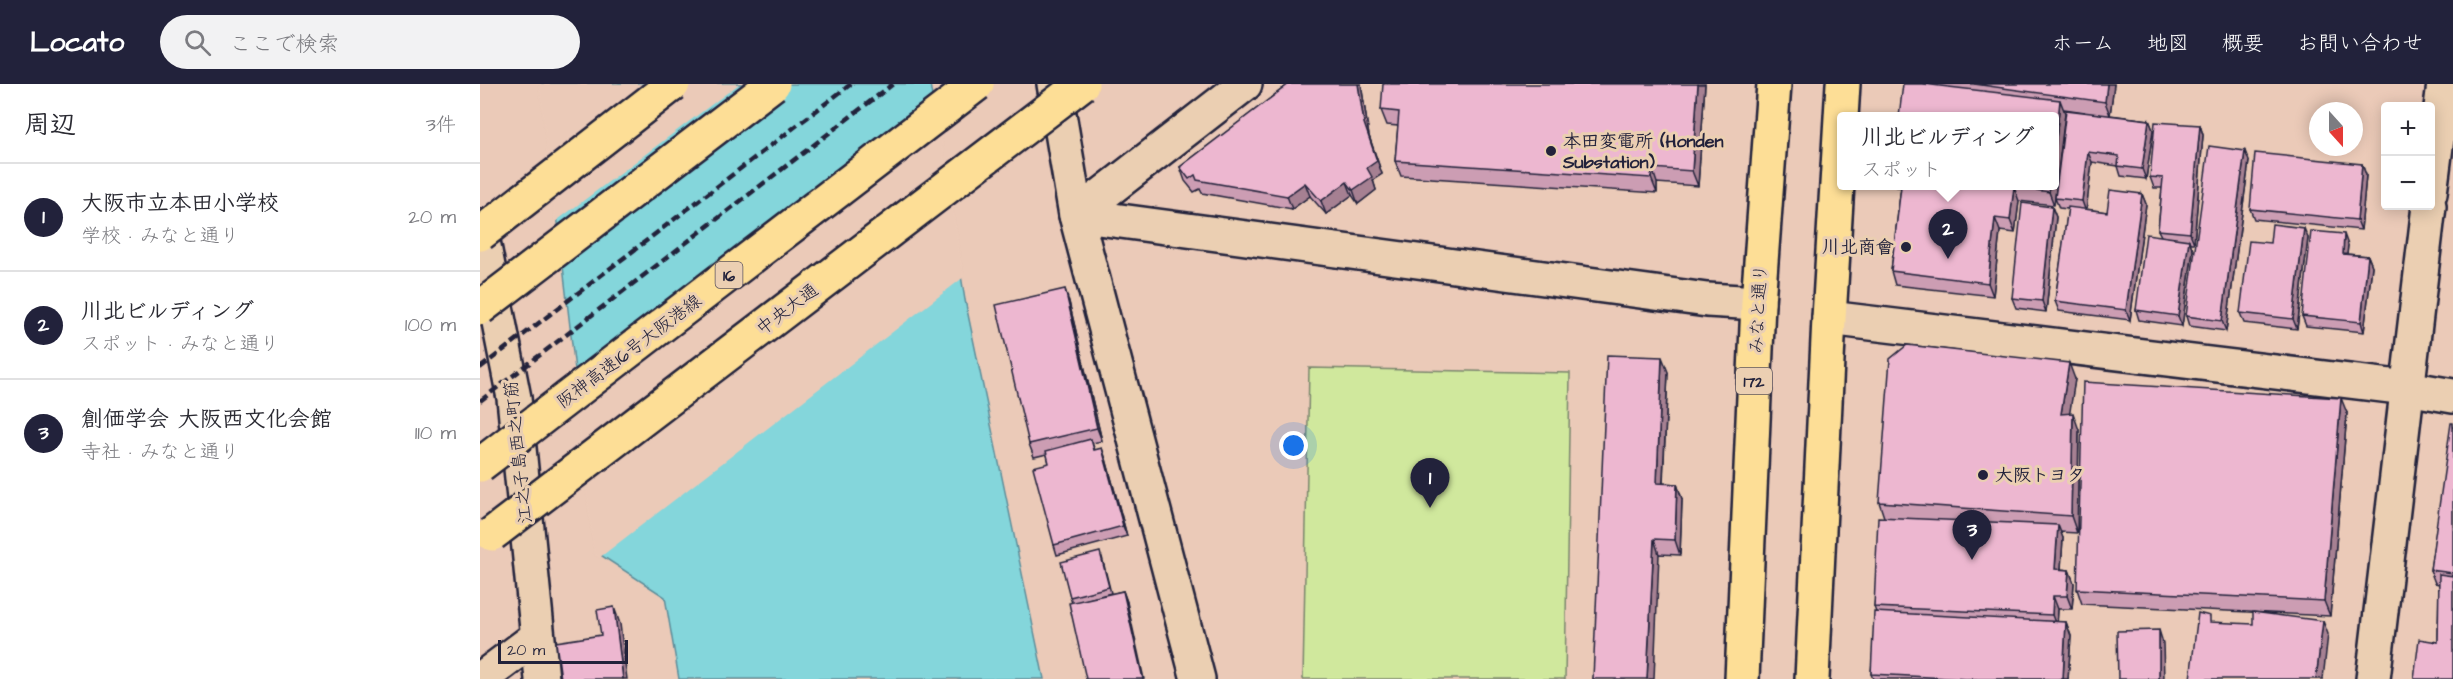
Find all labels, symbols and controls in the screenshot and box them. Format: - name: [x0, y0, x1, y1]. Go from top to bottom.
- search box: [160, 15, 580, 69]
- text: Locato: [30, 23, 124, 62]
- icon: search: [181, 26, 214, 59]
- text: ここで検索: [229, 29, 339, 60]
- text: ホーム: [2052, 29, 2114, 58]
- text: 地図: [2147, 29, 2189, 58]
- text: 概要: [2222, 29, 2264, 58]
- text: お問い合わせ: [2297, 29, 2423, 58]
- north arrow: [2309, 102, 2363, 156]
- map controls: [2381, 102, 2435, 210]
- button: +: [2381, 102, 2435, 156]
- text: 周辺: [24, 107, 76, 143]
- text: 3件: [426, 111, 456, 139]
- popup: [1837, 112, 2059, 190]
- text: 川北ビルディング: [1862, 122, 2034, 153]
- place label: 本田変電所 (Honden Substation): [1562, 129, 1724, 175]
- marker: 本田変電所 (Honden Substation): [1544, 144, 1558, 158]
- text: スポット: [1862, 156, 1942, 184]
- button: −: [2381, 156, 2435, 210]
- text: 大阪市立本田小学校: [81, 188, 279, 219]
- text: 1: [42, 203, 45, 231]
- text: 20 m: [408, 203, 456, 231]
- pin: 2: [1928, 210, 1968, 259]
- text: 学校 · みなと通り: [81, 222, 240, 250]
- place label: 川北商會: [1822, 235, 1894, 260]
- marker: 川北商會: [1899, 240, 1913, 254]
- road number: 16: [716, 262, 742, 288]
- street label: みなと通り: [1744, 263, 1773, 355]
- street label: 中央大通: [751, 278, 824, 341]
- street label: 阪神高速16号大阪港線: [552, 289, 707, 414]
- text: 川北ビルディング: [81, 296, 254, 327]
- text: 2: [38, 311, 49, 339]
- text: 100 m: [405, 311, 456, 339]
- text: スポット · みなと通り: [81, 330, 280, 358]
- road number: 172: [1736, 368, 1772, 394]
- street label: 江之子島西之町筋: [499, 379, 538, 525]
- text: 創価学会 大阪西文化会館: [81, 404, 332, 435]
- text: 3: [38, 419, 49, 447]
- text: 110 m: [415, 419, 456, 447]
- your location: [1279, 431, 1308, 460]
- text: 寺社 · みなと通り: [81, 438, 240, 466]
- pin: 1: [1410, 458, 1450, 508]
- place label: 大阪トヨタ: [1995, 463, 2085, 488]
- marker: 大阪トヨタ: [1976, 468, 1990, 482]
- pin: 3: [1952, 510, 1992, 560]
- scale bar: [498, 637, 628, 664]
- text: 20 m: [507, 639, 545, 661]

